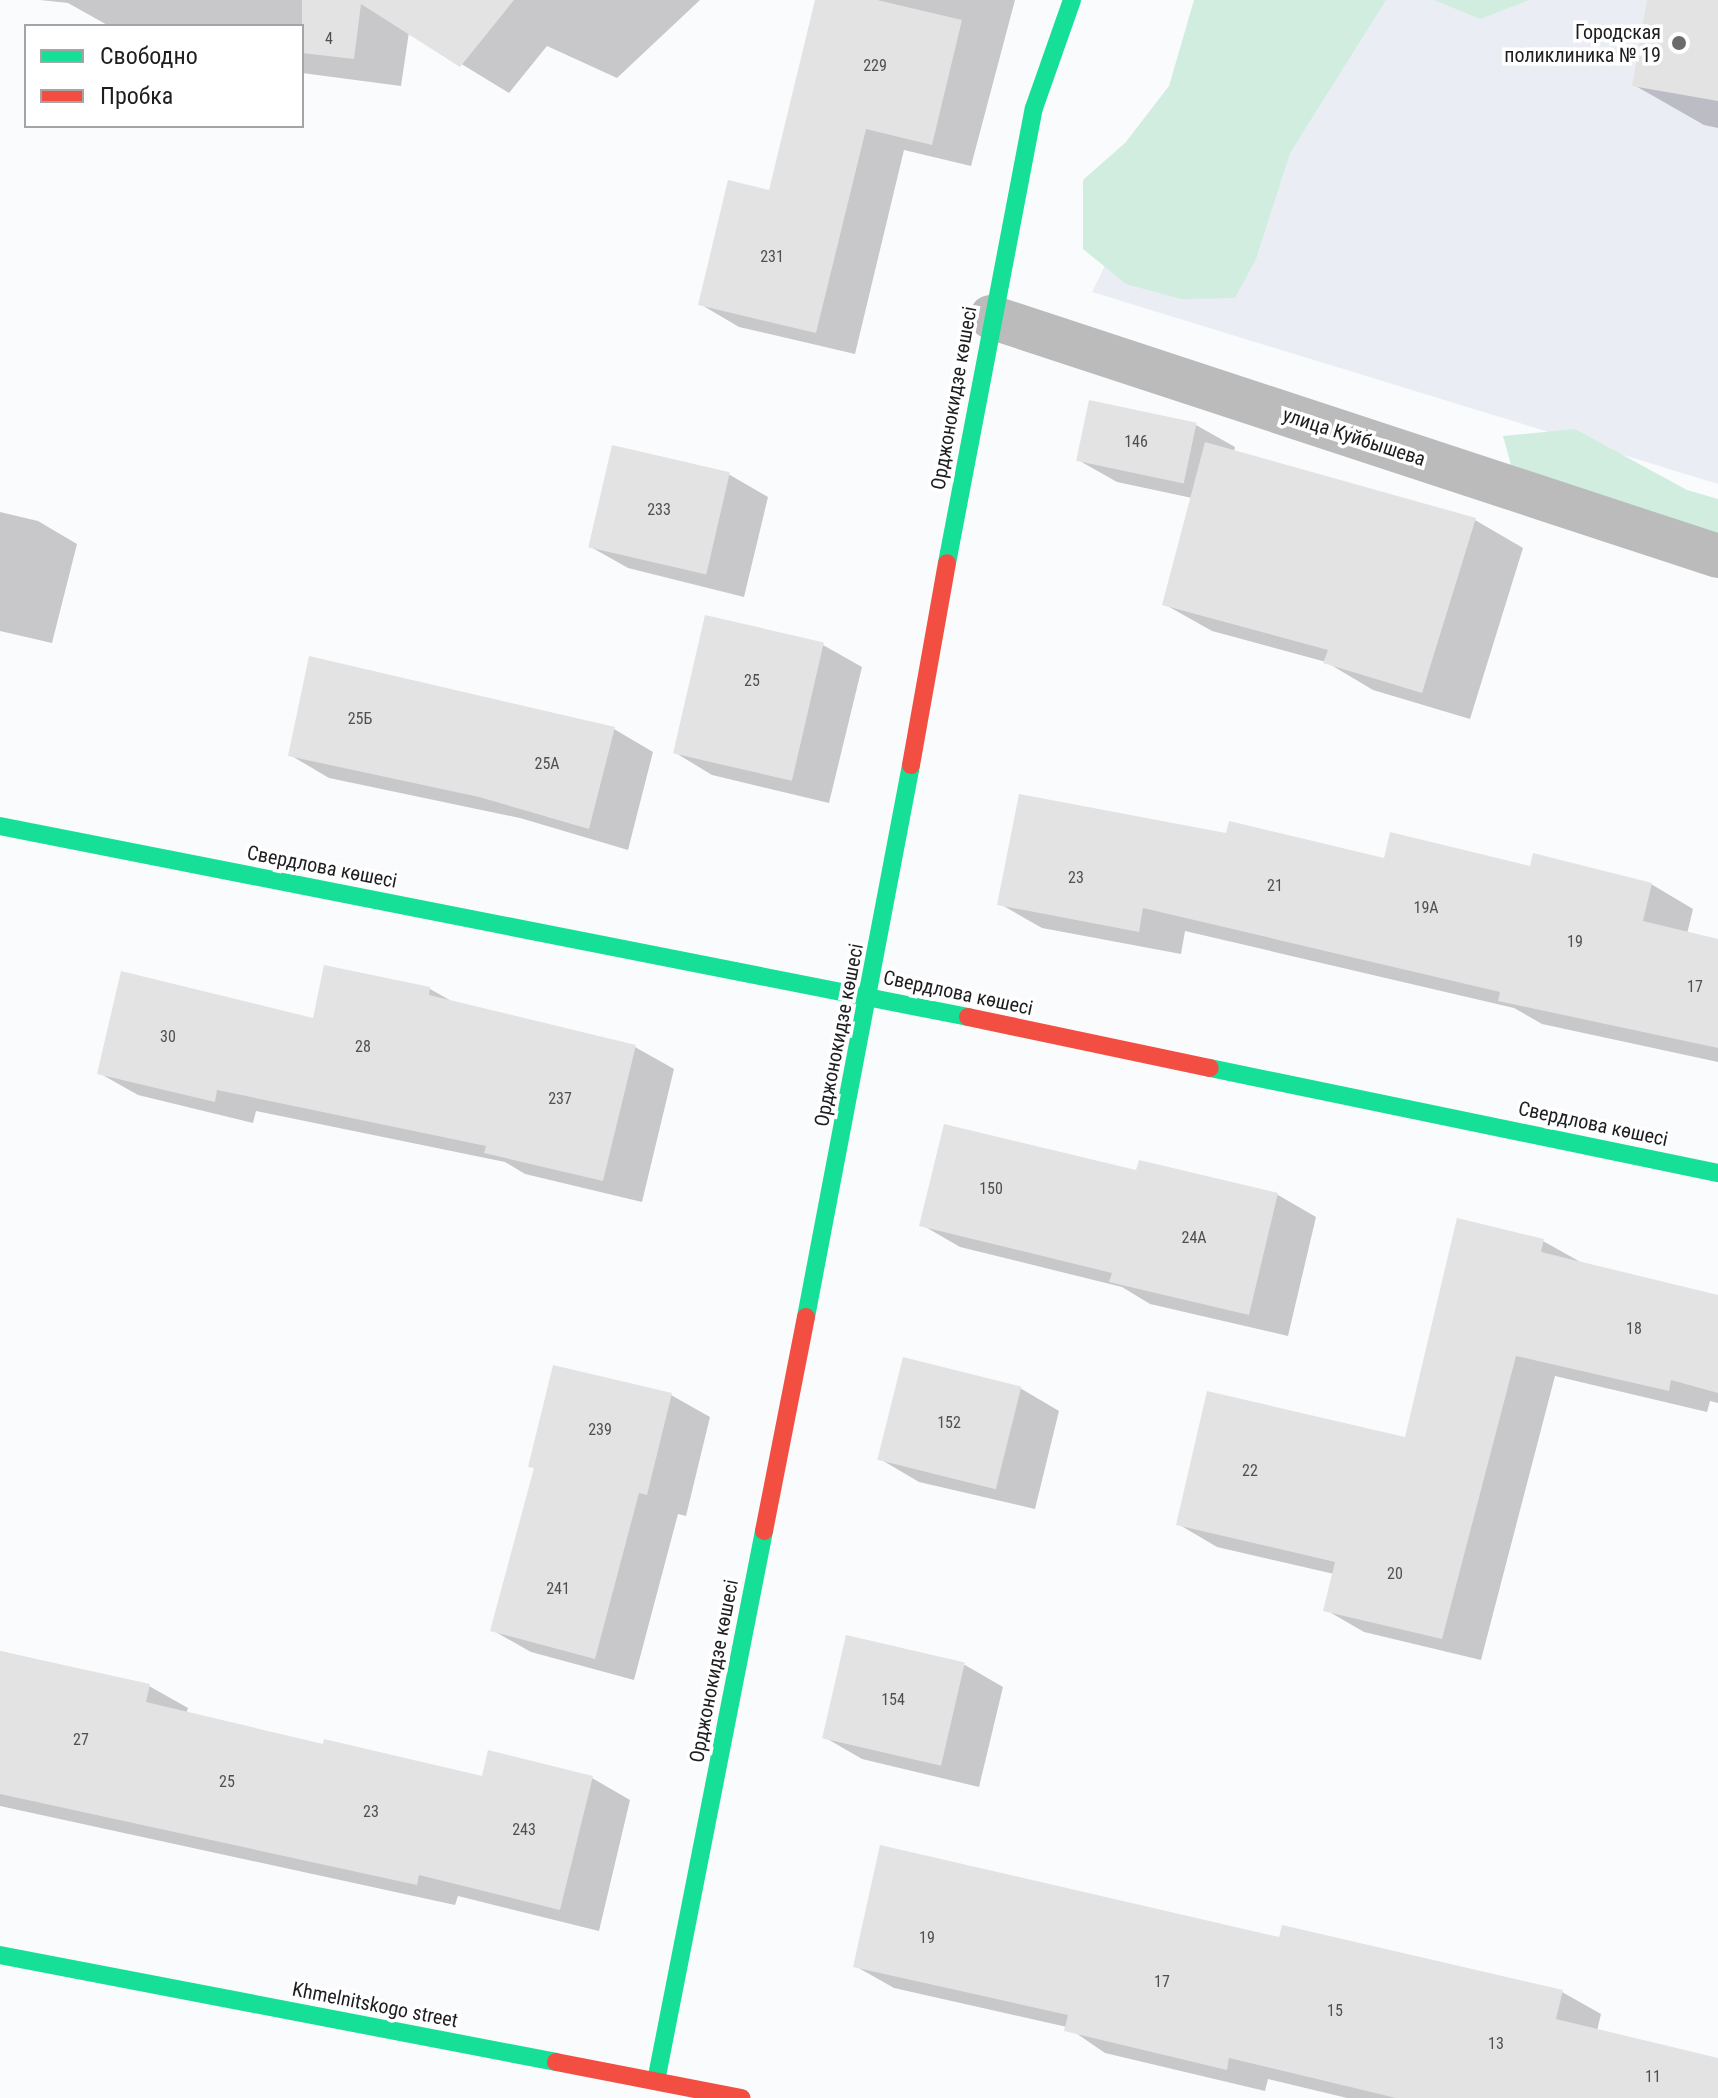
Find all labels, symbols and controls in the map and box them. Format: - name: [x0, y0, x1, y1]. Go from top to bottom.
- place label: Городская поликлиника № 19: [1504, 20, 1661, 67]
- legend: [24, 24, 304, 128]
- house number: 4: [325, 29, 333, 49]
- marker: Городская поликлиника № 19: [1668, 32, 1690, 54]
- text: Свободно: [100, 42, 198, 70]
- house number: 229: [863, 56, 887, 76]
- text: Пробка: [100, 82, 173, 110]
- house number: 231: [760, 247, 784, 267]
- street label: Орджонокидзе көшесі: [926, 304, 982, 492]
- street label: улица Куйбышева: [1280, 403, 1428, 471]
- house number: 146: [1124, 432, 1148, 452]
- house number: 233: [647, 500, 671, 520]
- house number: 25: [744, 671, 760, 691]
- house number: 25Б: [348, 709, 372, 729]
- house number: 25А: [534, 754, 560, 774]
- street label: Свердлова көшесі: [245, 841, 399, 893]
- house number: 23: [1068, 868, 1084, 888]
- house number: 21: [1267, 876, 1283, 896]
- house number: 19А: [1413, 898, 1439, 918]
- house number: 19: [1567, 932, 1583, 952]
- street label: Орджонокидзе көшесі: [809, 941, 869, 1129]
- street label: Свердлова көшесі: [881, 965, 1035, 1021]
- house number: 17: [1687, 977, 1703, 997]
- house number: 30: [160, 1027, 176, 1047]
- house number: 28: [355, 1037, 371, 1057]
- house number: 237: [548, 1089, 572, 1109]
- street label: Свердлова көшесі: [1516, 1096, 1670, 1152]
- house number: 150: [979, 1179, 1003, 1199]
- house number: 24А: [1181, 1228, 1207, 1248]
- house number: 18: [1626, 1319, 1642, 1339]
- house number: 152: [937, 1413, 961, 1433]
- house number: 239: [588, 1420, 612, 1440]
- house number: 22: [1242, 1461, 1258, 1481]
- house number: 20: [1387, 1564, 1403, 1584]
- street label: Орджонокидзе көшесі: [684, 1577, 744, 1765]
- house number: 241: [546, 1579, 570, 1599]
- house number: 154: [881, 1690, 905, 1710]
- house number: 27: [73, 1730, 89, 1750]
- house number: 25: [219, 1772, 235, 1792]
- house number: 23: [363, 1802, 379, 1822]
- house number: 243: [512, 1820, 536, 1840]
- house number: 19: [919, 1928, 935, 1948]
- house number: 17: [1154, 1972, 1170, 1992]
- street label: Khmelnitskogo street: [290, 1977, 460, 2033]
- house number: 15: [1327, 2001, 1343, 2021]
- house number: 13: [1488, 2034, 1504, 2054]
- house number: 11: [1645, 2067, 1661, 2087]

